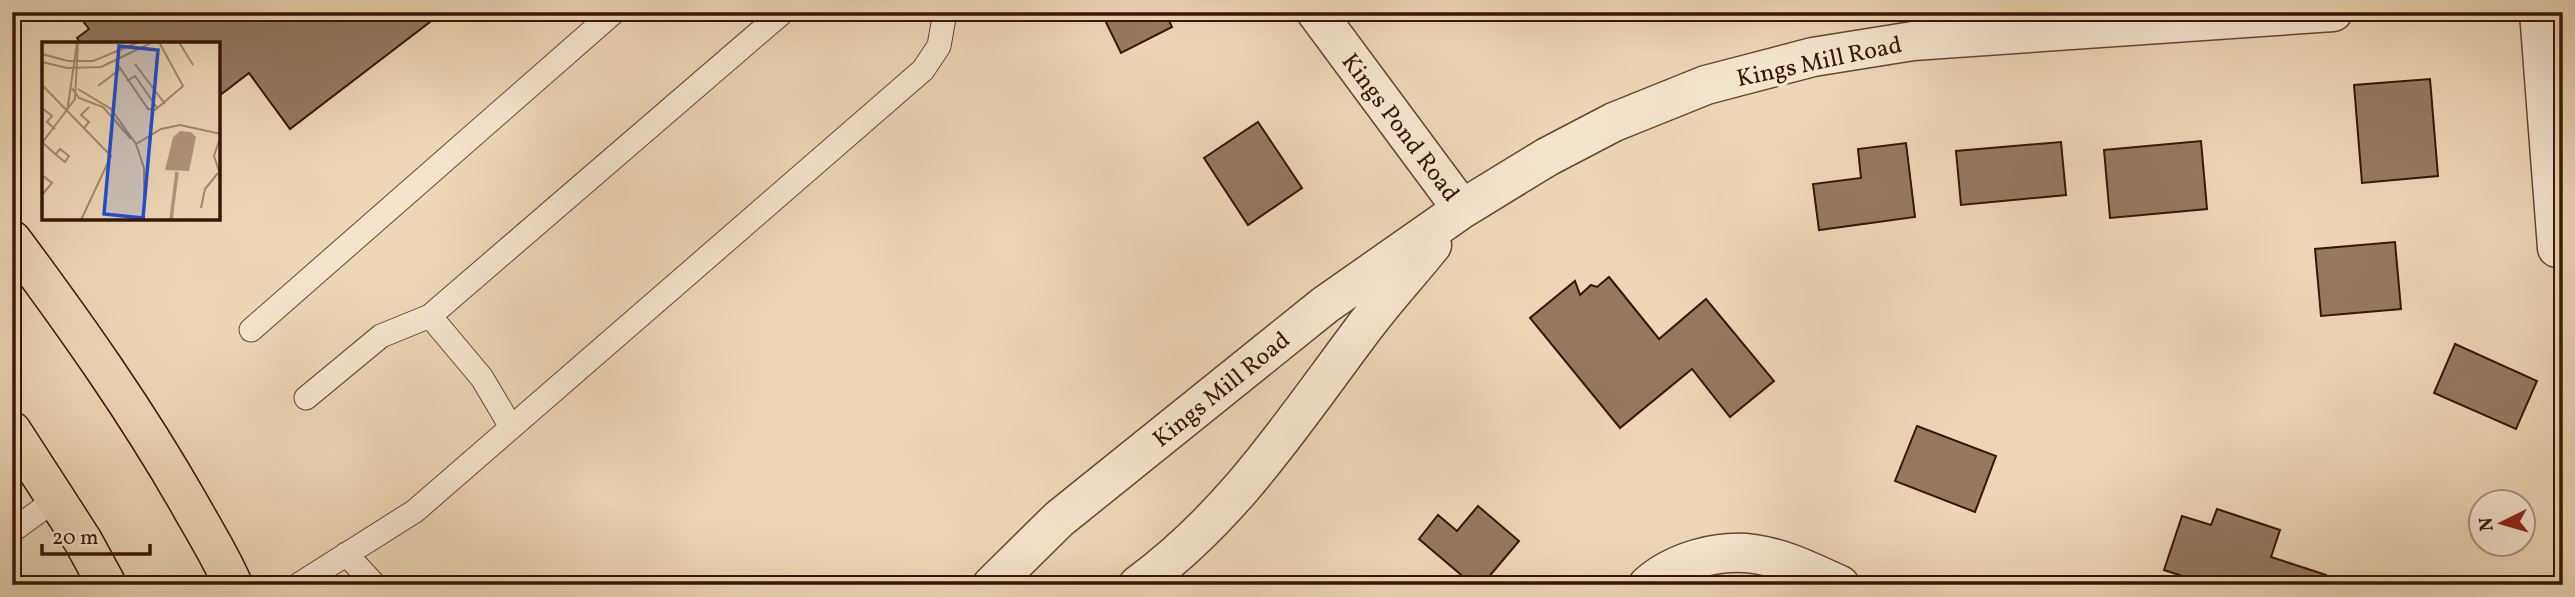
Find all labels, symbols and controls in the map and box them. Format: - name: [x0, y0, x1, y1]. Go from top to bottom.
- street label: Kings Mill Road: [1734, 29, 1905, 97]
- inset map: [42, 42, 220, 220]
- street label: Kings Pond Road: [1332, 47, 1467, 210]
- street label: Kings Mill Road: [1146, 324, 1298, 457]
- north arrow: [2466, 489, 2536, 558]
- scale bar: [42, 513, 150, 557]
- text: N: [2473, 516, 2501, 532]
- text: 20 m: [52, 524, 98, 553]

